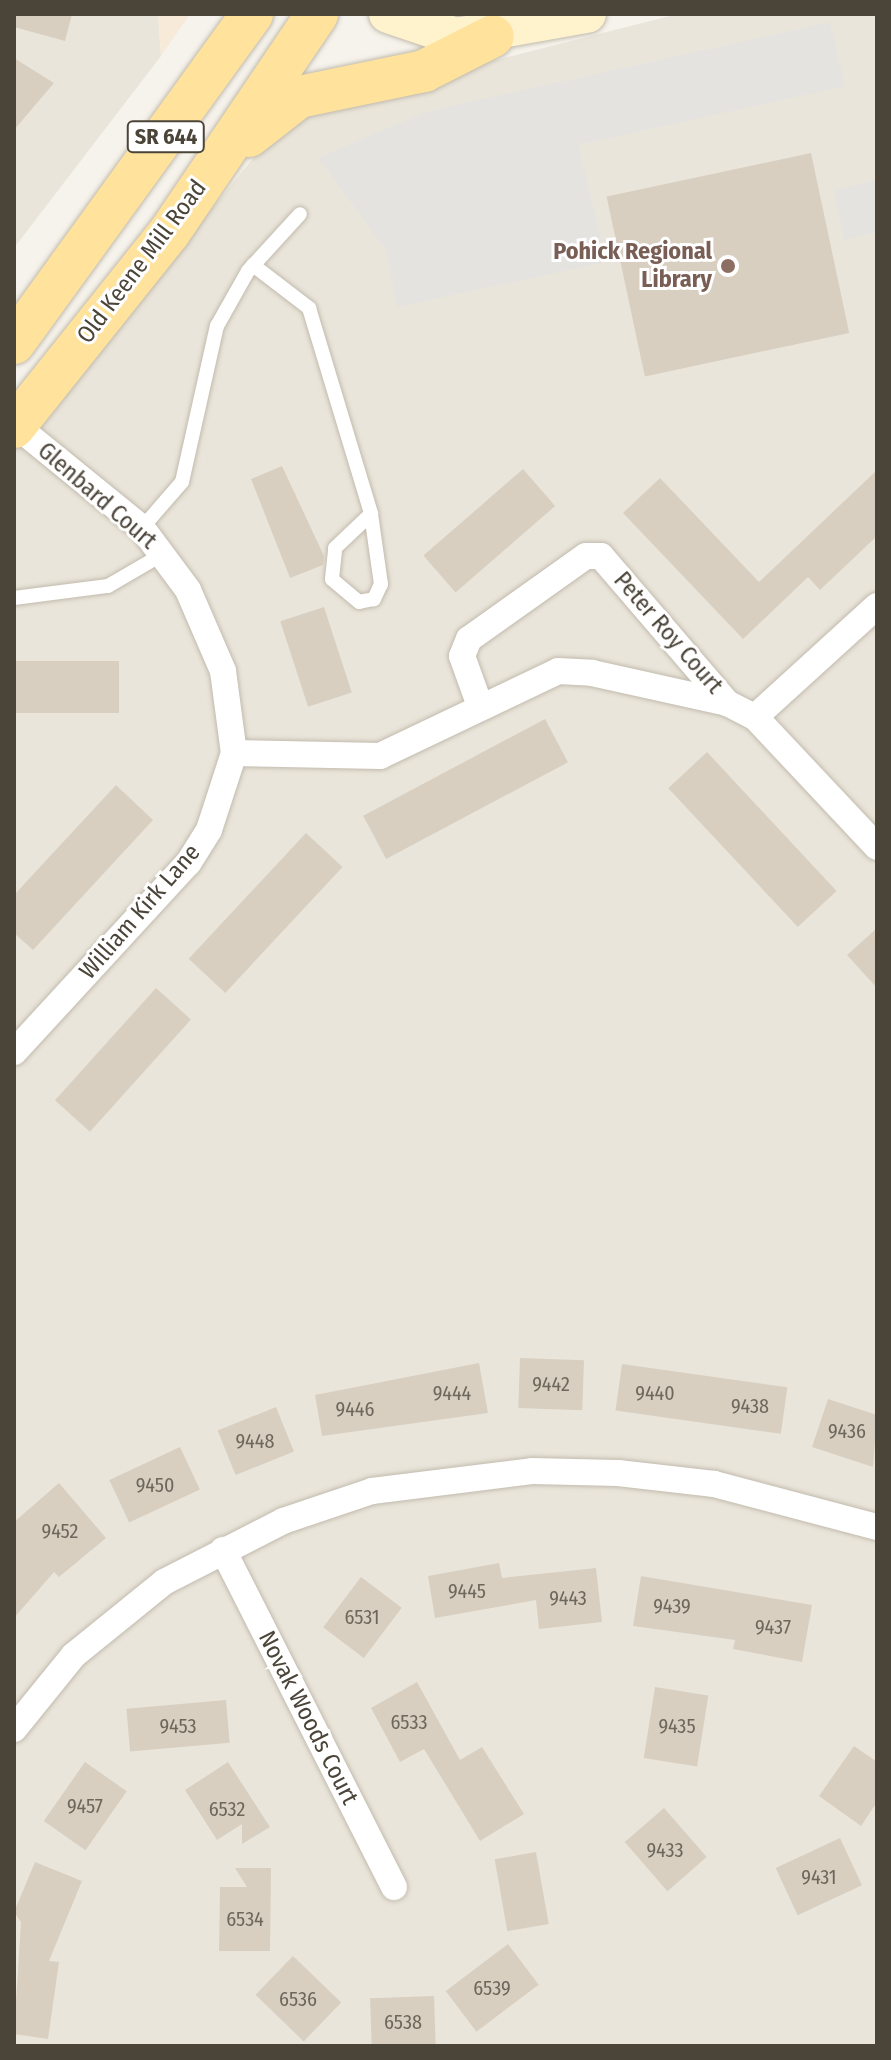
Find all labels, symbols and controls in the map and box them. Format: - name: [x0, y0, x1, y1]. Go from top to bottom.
- road number: SR 644: [126, 119, 206, 155]
- street label: Old Keene Mill Road: [71, 175, 213, 349]
- place label: Pohick Regional Library: [553, 238, 712, 294]
- marker: Pohick Regional Library: [719, 257, 737, 275]
- street label: Glenbard Court: [32, 437, 162, 555]
- street label: Peter Roy Court: [607, 566, 729, 700]
- street label: William Kirk Lane: [74, 839, 206, 985]
- house number: 9442: [532, 1372, 570, 1396]
- house number: 9444: [433, 1381, 471, 1405]
- house number: 9440: [635, 1381, 675, 1405]
- house number: 9438: [731, 1394, 769, 1418]
- house number: 9446: [336, 1397, 374, 1421]
- house number: 9436: [828, 1419, 866, 1443]
- house number: 9448: [236, 1429, 274, 1453]
- house number: 9450: [136, 1473, 174, 1497]
- house number: 9452: [42, 1519, 78, 1543]
- house number: 9445: [448, 1579, 486, 1603]
- house number: 9443: [549, 1586, 587, 1610]
- house number: 9439: [653, 1594, 691, 1618]
- house number: 6531: [344, 1605, 380, 1629]
- house number: 9437: [755, 1615, 791, 1639]
- street label: Novak Woods Court: [252, 1626, 364, 1810]
- house number: 6533: [391, 1710, 427, 1734]
- house number: 9453: [159, 1714, 197, 1738]
- house number: 9435: [658, 1714, 696, 1738]
- house number: 9457: [67, 1794, 103, 1818]
- house number: 6532: [209, 1797, 245, 1821]
- house number: 9433: [647, 1838, 683, 1862]
- house number: 9431: [801, 1865, 837, 1889]
- house number: 6534: [226, 1907, 264, 1931]
- house number: 6539: [473, 1976, 511, 2000]
- house number: 6536: [279, 1987, 317, 2011]
- house number: 6538: [384, 2010, 422, 2034]

